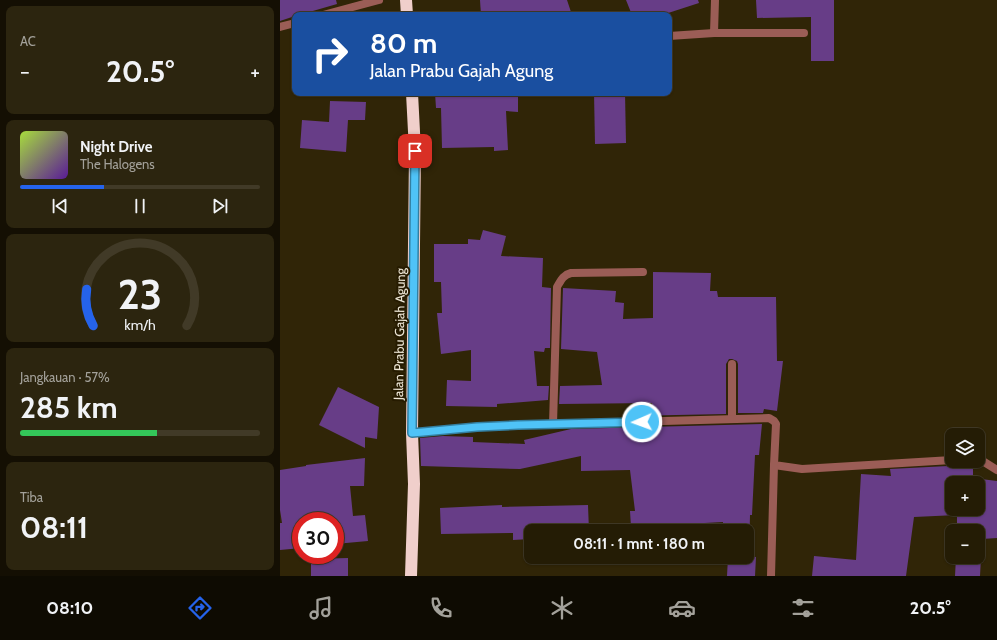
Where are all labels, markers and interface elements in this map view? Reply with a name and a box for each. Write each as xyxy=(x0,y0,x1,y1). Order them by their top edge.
text: 80 m xyxy=(370,26,437,60)
icon: right xyxy=(304,28,356,80)
text: AC xyxy=(20,33,36,49)
text: 20.5° xyxy=(106,53,174,90)
text: − xyxy=(20,58,30,85)
text: + xyxy=(250,58,260,85)
text: Jalan Prabu Gajah Agung xyxy=(370,60,553,82)
pin xyxy=(398,134,432,168)
text: Night Drive xyxy=(80,138,153,156)
icon: arrive xyxy=(404,140,426,162)
text: The Halogens xyxy=(80,156,155,172)
icon: previous xyxy=(49,195,71,217)
icon: pause xyxy=(129,195,151,217)
icon: next xyxy=(209,195,231,217)
street label: Jalan Prabu Gajah Agung xyxy=(390,267,409,401)
text: 23 xyxy=(118,269,162,319)
text: km/h xyxy=(124,316,156,334)
text: Jangkauan · 57% xyxy=(20,369,110,385)
text: 285 km xyxy=(20,389,117,426)
position arrow xyxy=(621,401,663,443)
map controls xyxy=(945,428,985,564)
button: layers xyxy=(945,428,985,468)
button: + xyxy=(945,476,985,516)
text: Tiba xyxy=(20,489,43,505)
text: 08:11 xyxy=(20,509,88,546)
speed limit sign: 30 xyxy=(292,512,344,564)
button: − xyxy=(945,524,985,564)
text: 08:11 · 1 mnt · 180 m xyxy=(573,535,705,553)
icon: directions xyxy=(186,594,214,622)
icon: music xyxy=(307,594,335,622)
icon: phone xyxy=(427,594,455,622)
icon: climate xyxy=(548,594,576,622)
icon: car xyxy=(668,594,696,622)
icon: filters xyxy=(789,594,817,622)
text: 08:10 xyxy=(46,597,93,619)
text: 20.5° xyxy=(910,597,951,619)

